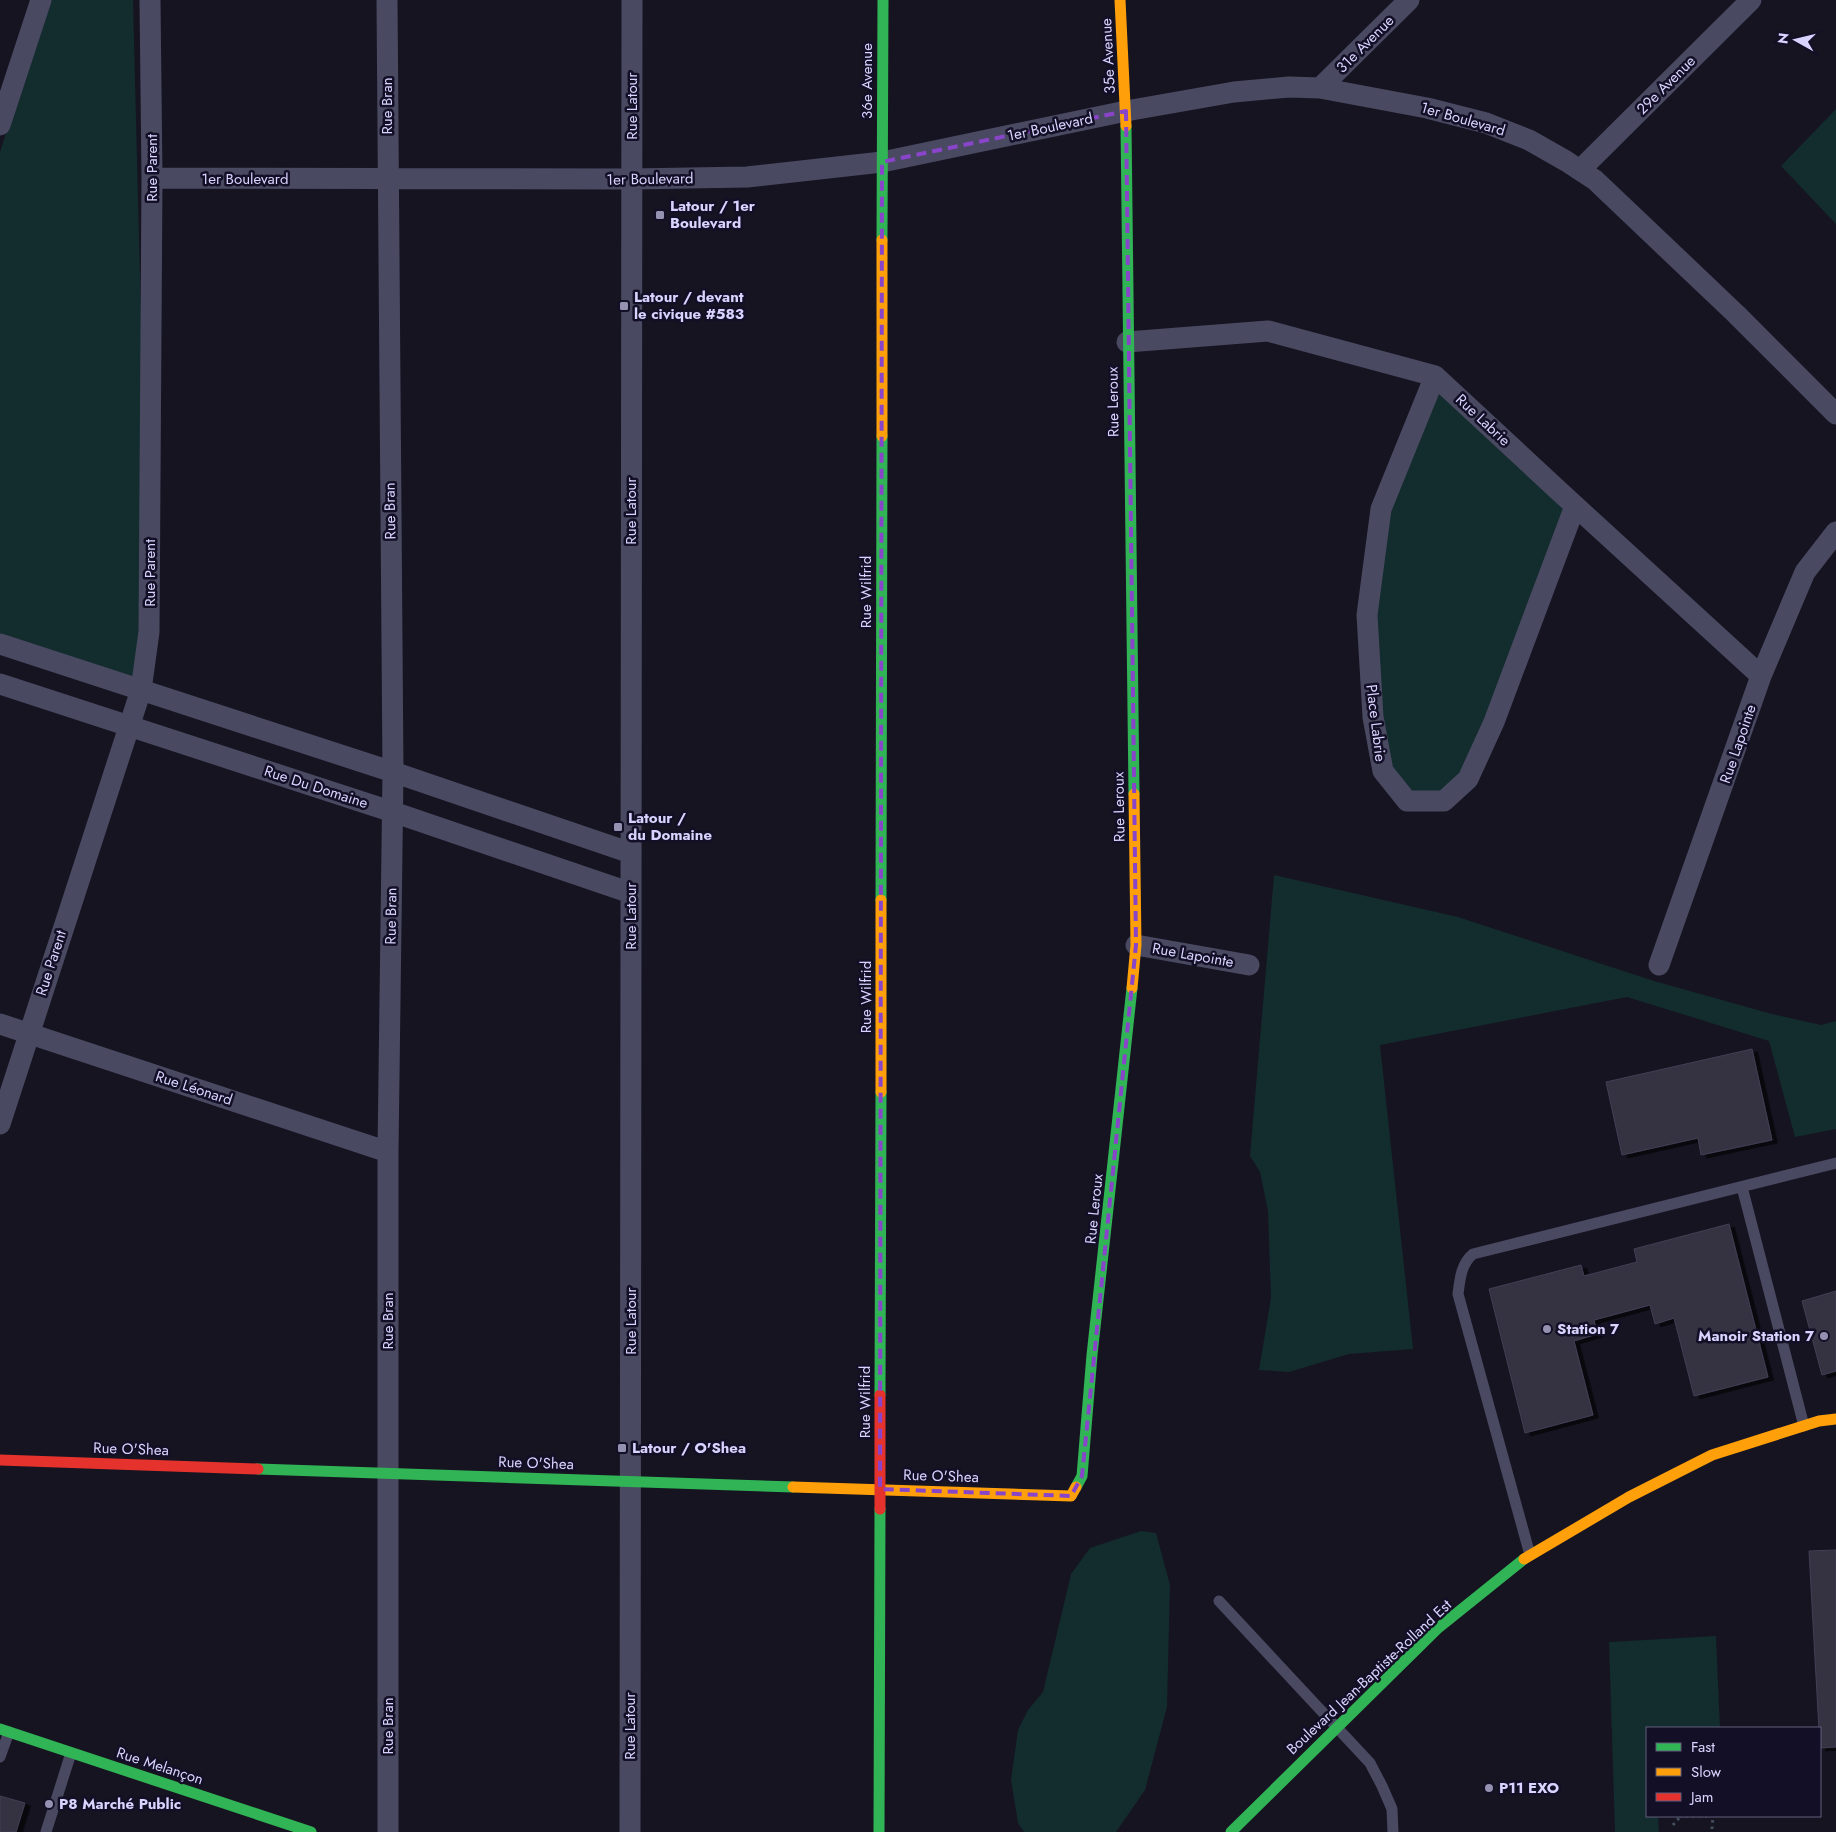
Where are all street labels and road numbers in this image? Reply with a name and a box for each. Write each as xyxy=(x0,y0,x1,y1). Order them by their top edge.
street label: 31e Avenue xyxy=(1331,10,1399,78)
street label: 35e Avenue xyxy=(1095,17,1121,94)
street label: 36e Avenue xyxy=(856,43,878,119)
street label: 29e Avenue xyxy=(1631,50,1701,120)
street label: Rue Latour xyxy=(621,72,643,140)
street label: Rue Bran xyxy=(376,77,398,135)
street label: 1er Boulevard xyxy=(1418,96,1508,142)
street label: 1er Boulevard xyxy=(1005,107,1095,147)
street label: Rue Parent xyxy=(141,134,163,202)
street label: 1er Boulevard xyxy=(606,167,694,191)
street label: 1er Boulevard xyxy=(201,168,289,190)
street label: Rue Leroux xyxy=(1101,366,1125,437)
street label: Rue Labrie xyxy=(1451,389,1515,451)
street label: Rue Latour xyxy=(620,477,642,545)
street label: Rue Bran xyxy=(379,482,401,540)
street label: Rue Parent xyxy=(139,539,161,607)
street label: Rue Wilfrid xyxy=(855,556,877,628)
street label: Place Labrie xyxy=(1360,683,1392,763)
street label: Rue Lapointe xyxy=(1714,701,1762,786)
street label: Rue Du Domaine xyxy=(261,760,371,814)
street label: Rue Leroux xyxy=(1107,771,1131,842)
street label: Rue Latour xyxy=(620,882,642,950)
street label: Rue Bran xyxy=(380,887,402,945)
street label: Rue Parent xyxy=(30,927,72,999)
street label: Rue Lapointe xyxy=(1151,937,1236,973)
street label: Rue Wilfrid xyxy=(855,961,877,1033)
street label: Rue Léonard xyxy=(153,1065,235,1111)
street label: Rue Leroux xyxy=(1079,1172,1109,1245)
street label: Rue Latour xyxy=(620,1287,642,1355)
street label: Rue Bran xyxy=(377,1292,399,1350)
street label: Rue Wilfrid xyxy=(854,1366,876,1438)
street label: Rue O'Shea xyxy=(93,1437,169,1461)
street label: Rue O'Shea xyxy=(498,1451,574,1475)
street label: Rue O'Shea xyxy=(903,1464,979,1488)
street label: Boulevard Jean-Baptiste-Rolland Est xyxy=(1282,1594,1457,1760)
street label: Rue Latour xyxy=(619,1692,641,1760)
street label: Rue Bran xyxy=(377,1697,399,1755)
street label: Rue Melançon xyxy=(114,1742,206,1790)

